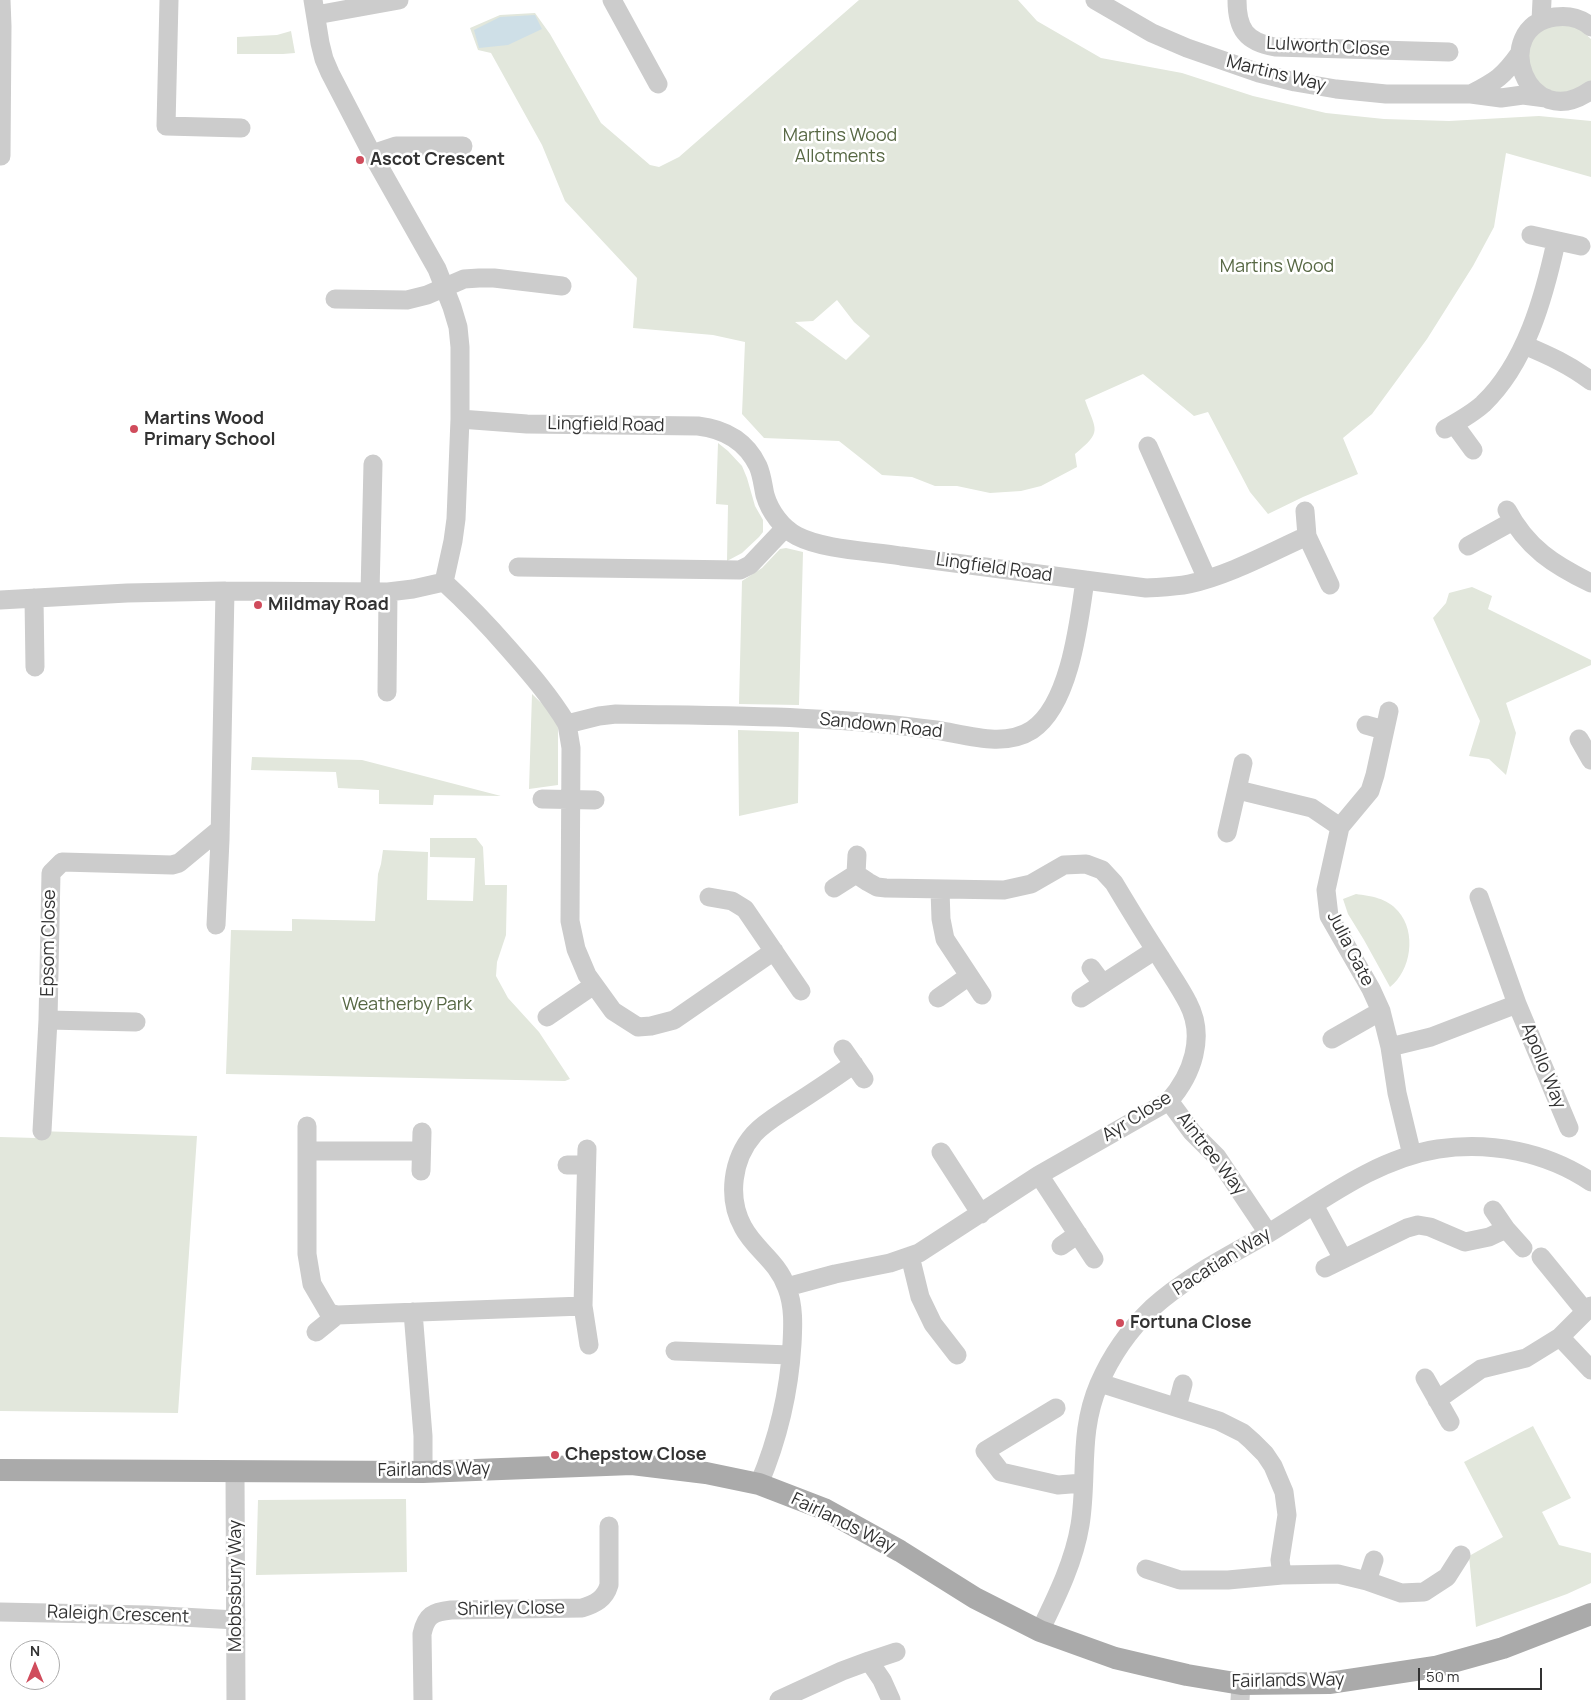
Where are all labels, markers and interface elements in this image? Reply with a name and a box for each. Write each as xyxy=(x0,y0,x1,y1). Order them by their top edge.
street label: Lulworth Close xyxy=(1266,33,1390,61)
street label: Martins Way xyxy=(1224,51,1328,97)
park label: Martins Wood Allotments xyxy=(783,125,897,168)
place label: Ascot Crescent xyxy=(370,149,505,171)
marker: Ascot Crescent xyxy=(354,154,366,166)
park label: Martins Wood xyxy=(1220,256,1334,278)
place label: Martins Wood Primary School xyxy=(144,408,276,450)
street label: Lingfield Road xyxy=(547,413,665,437)
marker: Martins Wood Primary School xyxy=(128,423,140,435)
street label: Lingfield Road xyxy=(934,549,1054,587)
place label: Mildmay Road xyxy=(268,594,389,616)
marker: Mildmay Road xyxy=(252,599,264,611)
street label: Sandown Road xyxy=(818,709,944,743)
street label: Epsom Close xyxy=(37,889,61,997)
street label: Julia Gate xyxy=(1322,908,1378,990)
park label: Weatherby Park xyxy=(342,994,472,1016)
street label: Apollo Way xyxy=(1516,1020,1570,1112)
street label: Ayr Close xyxy=(1098,1087,1176,1147)
street label: Aintree Way xyxy=(1172,1108,1250,1200)
street label: Pacatian Way xyxy=(1169,1223,1275,1301)
place label: Fortuna Close xyxy=(1130,1312,1252,1334)
marker: Fortuna Close xyxy=(1114,1317,1126,1329)
place label: Chepstow Close xyxy=(565,1444,707,1466)
marker: Chepstow Close xyxy=(549,1449,561,1461)
street label: Fairlands Way xyxy=(377,1458,491,1482)
street label: Fairlands Way xyxy=(788,1489,898,1557)
street label: Mobbsbury Way xyxy=(225,1520,247,1652)
street label: Shirley Close xyxy=(457,1597,565,1621)
street label: Raleigh Crescent xyxy=(47,1602,189,1628)
north arrow xyxy=(10,1640,60,1690)
text: N xyxy=(30,1641,40,1660)
scale bar xyxy=(1421,1658,1545,1690)
text: 50 m xyxy=(1426,1666,1460,1687)
street label: Fairlands Way xyxy=(1231,1669,1345,1693)

